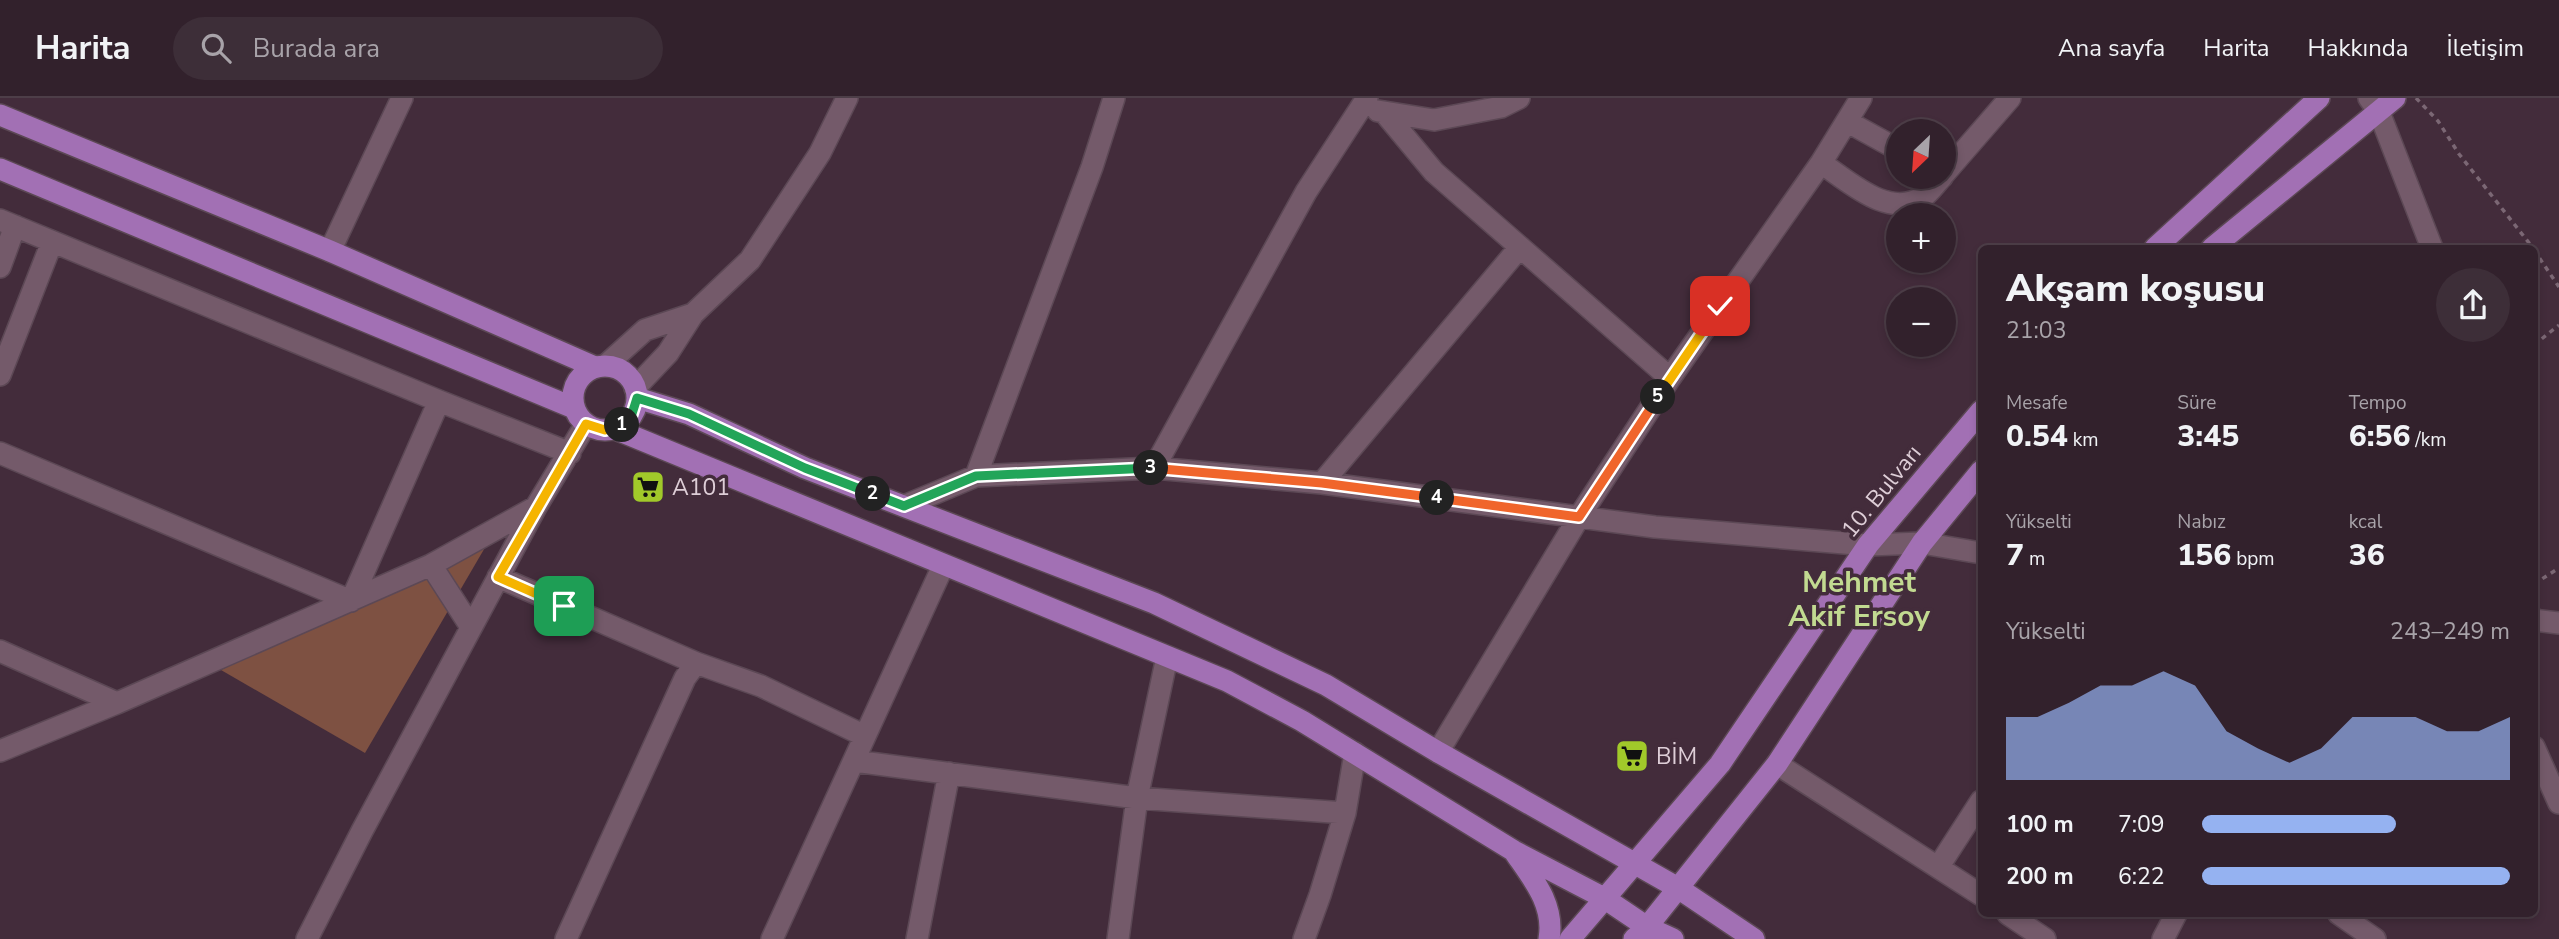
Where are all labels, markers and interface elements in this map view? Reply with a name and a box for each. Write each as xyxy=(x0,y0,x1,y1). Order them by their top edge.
search box xyxy=(173,17,663,80)
text: Harita xyxy=(35,26,131,71)
icon: search xyxy=(197,29,235,67)
text: Burada ara xyxy=(253,31,380,66)
text: Ana sayfa xyxy=(2058,32,2165,64)
text: Harita xyxy=(2203,32,2270,64)
text: Hakkında xyxy=(2308,32,2408,64)
text: İletişim xyxy=(2446,32,2524,64)
north arrow xyxy=(1886,119,1956,189)
map controls xyxy=(1886,119,1956,357)
button: + xyxy=(1886,203,1956,273)
text: Akşam koşusu xyxy=(2006,263,2265,314)
button: share xyxy=(2436,268,2510,342)
pin xyxy=(1690,276,1750,336)
icon: check xyxy=(1701,287,1739,325)
button: − xyxy=(1886,287,1956,357)
text: 21:03 xyxy=(2006,315,2066,346)
pin: 5 xyxy=(1640,380,1676,414)
text: 5 xyxy=(1652,383,1663,409)
text: Mesafe xyxy=(2006,390,2068,416)
text: Süre xyxy=(2177,390,2216,416)
text: Tempo xyxy=(2349,390,2407,416)
pin: 1 xyxy=(604,408,640,442)
text: 1 xyxy=(616,411,627,437)
text: 0.54 xyxy=(2006,416,2068,457)
text: 3:45 xyxy=(2177,416,2239,457)
text: 6:56 xyxy=(2349,416,2410,457)
text: km xyxy=(2068,427,2098,453)
text: /km xyxy=(2410,427,2446,453)
street label: 10. Bulvarı xyxy=(1834,438,1928,544)
pin: 3 xyxy=(1134,450,1168,486)
text: 3 xyxy=(1145,454,1156,480)
supermarket icon: A101 xyxy=(629,468,667,506)
place label: A101 xyxy=(672,472,730,503)
pin: 2 xyxy=(856,476,890,512)
text: 2 xyxy=(867,480,878,506)
pin: 4 xyxy=(1420,480,1454,516)
text: 4 xyxy=(1431,484,1442,510)
text: Yükselti xyxy=(2006,509,2072,535)
text: Nabız xyxy=(2177,509,2226,535)
text: kcal xyxy=(2349,509,2382,535)
text: 7 xyxy=(2006,535,2024,576)
text: 156 xyxy=(2177,535,2231,576)
text: 36 xyxy=(2349,535,2385,576)
text: m xyxy=(2024,546,2045,572)
text: bpm xyxy=(2231,546,2275,572)
district label: Mehmet Akif Ersoy xyxy=(1788,562,1930,637)
pin xyxy=(534,576,594,636)
icon: arrive xyxy=(545,587,583,625)
text: Yükselti xyxy=(2006,616,2086,647)
text: 243–249 m xyxy=(2390,616,2510,647)
supermarket icon: BİM xyxy=(1613,737,1651,775)
place label: BİM xyxy=(1656,741,1697,772)
text: 100 m xyxy=(2006,809,2074,840)
text: 7:09 xyxy=(2118,809,2165,840)
text: 200 m xyxy=(2006,861,2074,892)
text: 6:22 xyxy=(2118,861,2165,892)

